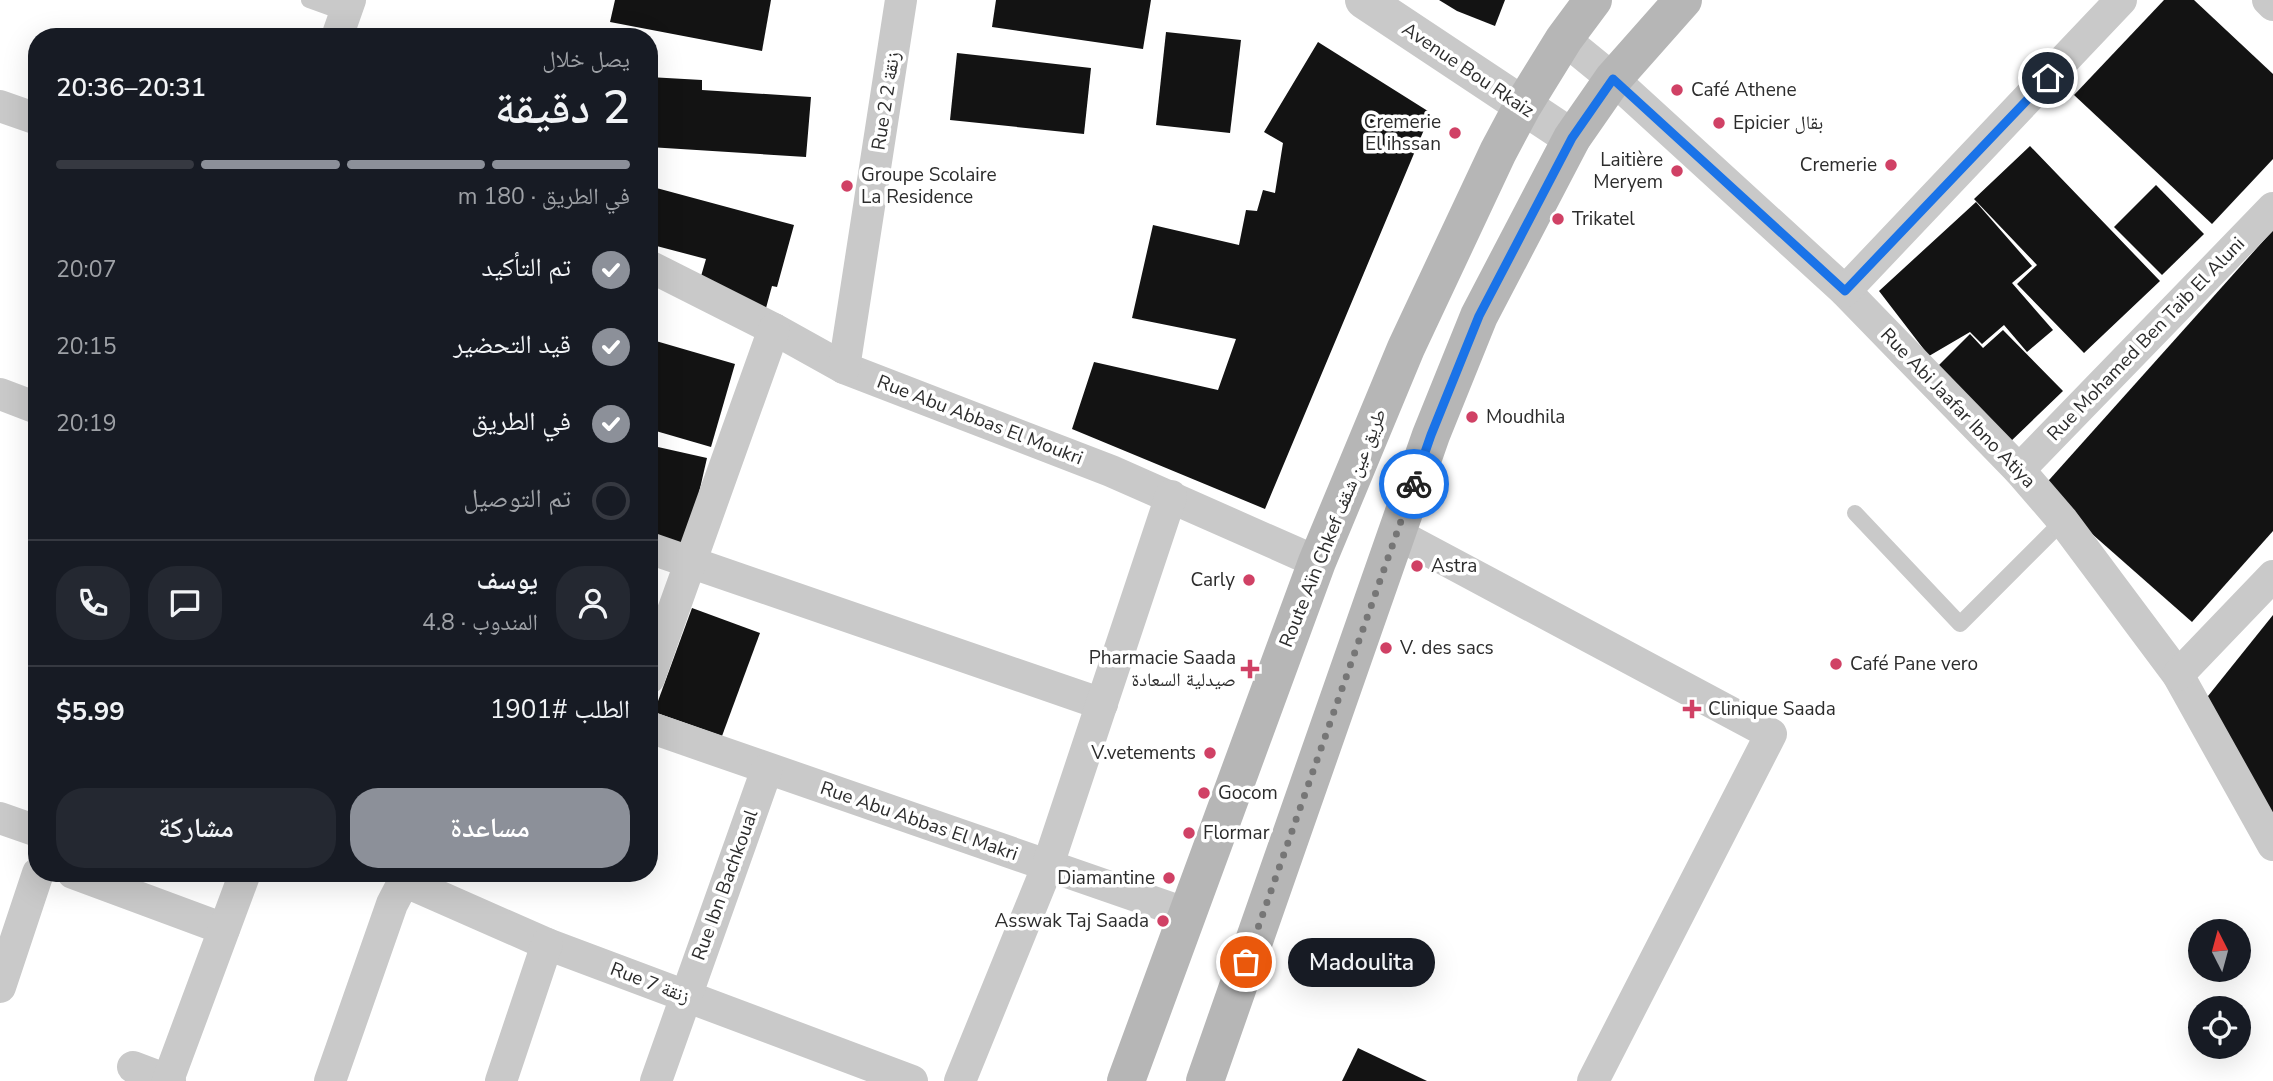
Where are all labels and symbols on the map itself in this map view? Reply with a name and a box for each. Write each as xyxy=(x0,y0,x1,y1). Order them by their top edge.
street label: Avenue Bou Rkaiz xyxy=(1397,16,1539,124)
pin xyxy=(2018,48,2078,108)
street label: Rue 2 زنقة 2 xyxy=(865,50,907,152)
place label: Café Athene xyxy=(1691,77,1797,103)
marker: Café Athene xyxy=(1669,82,1685,98)
place label: Cremerie El ihssan xyxy=(1364,109,1441,157)
place label: Epicier بقال xyxy=(1733,110,1823,136)
marker: Epicier بقال xyxy=(1711,115,1727,131)
marker: Cremerie El ihssan xyxy=(1447,125,1463,141)
place label: Laitière Meryem xyxy=(1593,147,1663,195)
place label: Cremerie xyxy=(1800,152,1877,178)
marker: Cremerie xyxy=(1883,157,1899,173)
place label: Groupe Scolaire La Residence xyxy=(861,162,997,210)
marker: Laitière Meryem xyxy=(1669,163,1685,179)
marker: Groupe Scolaire La Residence xyxy=(839,178,855,194)
place label: Trikatel xyxy=(1572,206,1635,232)
marker: Trikatel xyxy=(1550,211,1566,227)
street label: Rue Mohamed Ben Taib El Aluni xyxy=(2041,231,2251,447)
street label: Rue Abi Jaafar Ibno Atiya xyxy=(1875,322,2041,494)
street label: Rue Abu Abbas El Moukri xyxy=(873,369,1087,471)
place label: Moudhila xyxy=(1486,404,1565,430)
street label: Route Aïn Chkef طريق عين شقف xyxy=(1273,405,1393,651)
marker: Moudhila xyxy=(1464,409,1480,425)
courier xyxy=(1379,449,1449,519)
place label: Astra xyxy=(1431,553,1477,579)
marker: Astra xyxy=(1409,558,1425,574)
place label: Carly xyxy=(1190,567,1235,593)
marker: Carly xyxy=(1241,572,1257,588)
place label: V. des sacs xyxy=(1399,635,1494,661)
marker: V. des sacs xyxy=(1378,640,1394,656)
place label: Pharmacie Saada صيدلية السعادة xyxy=(1089,645,1236,693)
place label: Café Pane vero xyxy=(1850,651,1978,677)
marker: Café Pane vero xyxy=(1828,656,1844,672)
marker: Pharmacie Saada صيدلية السعادة xyxy=(1242,661,1258,677)
place label: Clinique Saada xyxy=(1708,696,1836,722)
marker: Clinique Saada xyxy=(1682,699,1702,719)
place label: V.vetements xyxy=(1090,740,1196,766)
marker: V.vetements xyxy=(1202,745,1218,761)
street label: Rue Abu Abbas El Makri xyxy=(817,775,1021,867)
place label: Gocom xyxy=(1218,780,1278,806)
marker: Gocom xyxy=(1196,785,1212,801)
street label: Rue Ibn Bachkoual xyxy=(686,806,764,964)
place label: Flormar xyxy=(1203,820,1270,846)
marker: Flormar xyxy=(1181,825,1197,841)
place label: Diamantine xyxy=(1057,865,1155,891)
marker: Diamantine xyxy=(1161,870,1177,886)
place label: Asswak Taj Saada xyxy=(995,908,1149,934)
marker: Asswak Taj Saada xyxy=(1155,913,1171,929)
north arrow xyxy=(2188,919,2250,982)
pin xyxy=(1216,932,1276,992)
callout: Madoulita xyxy=(1288,937,1435,986)
street label: Rue 7 زنقة xyxy=(607,956,693,1010)

